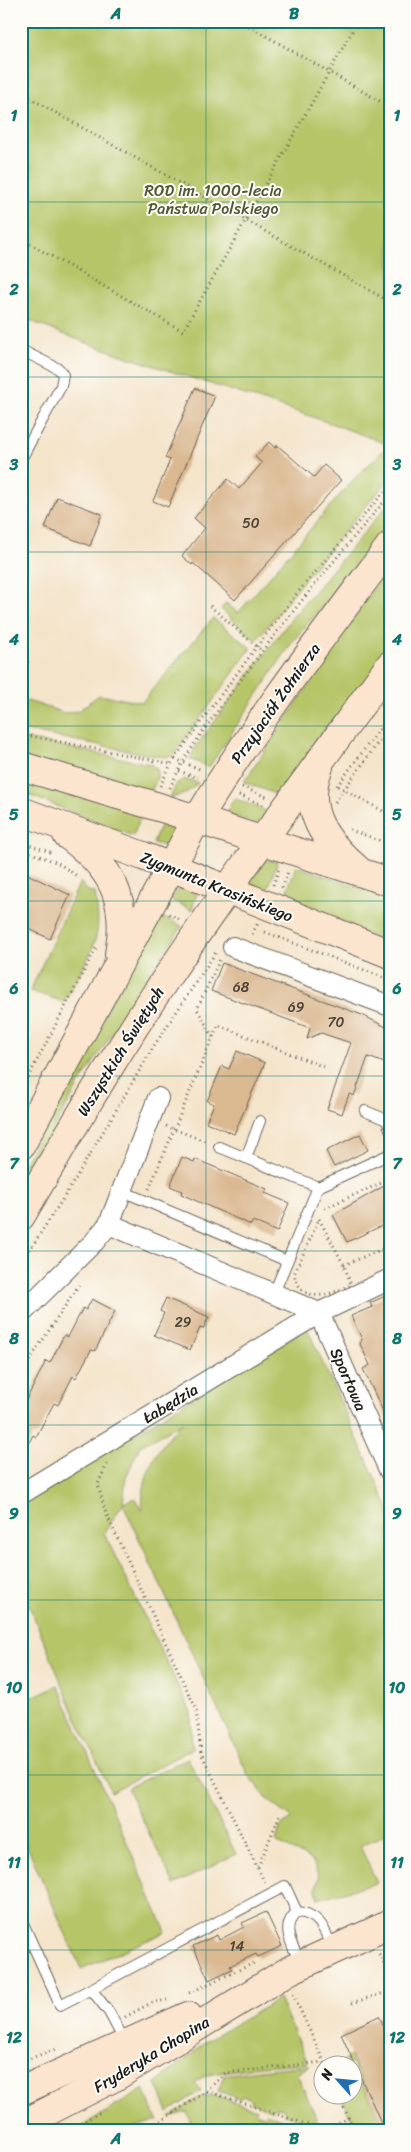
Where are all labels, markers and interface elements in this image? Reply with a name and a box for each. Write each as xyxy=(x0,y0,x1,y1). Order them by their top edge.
text: A xyxy=(110,0,121,28)
text: B xyxy=(289,0,300,28)
text: 1 xyxy=(11,101,18,130)
text: 1 xyxy=(394,101,401,130)
park label: ROD im. 1000-lecia Państwa Polskiego xyxy=(144,176,282,223)
text: 2 xyxy=(8,275,19,304)
text: 2 xyxy=(391,275,402,304)
text: 3 xyxy=(9,450,19,479)
text: 3 xyxy=(392,450,402,479)
house number: 50 xyxy=(242,511,260,536)
text: 4 xyxy=(8,625,19,654)
text: 4 xyxy=(391,625,402,654)
street label: Przyjaciół Żołnierza xyxy=(223,637,328,770)
text: 5 xyxy=(9,800,19,829)
text: 5 xyxy=(392,800,402,829)
street label: Zygmunta Krasińskiego xyxy=(136,843,298,930)
text: 6 xyxy=(8,974,19,1003)
text: 6 xyxy=(391,974,402,1003)
house number: 68 xyxy=(233,975,250,1000)
street label: Wszystkich Świętych xyxy=(69,981,172,1122)
house number: 69 xyxy=(288,995,305,1020)
house number: 70 xyxy=(328,1010,345,1035)
text: 7 xyxy=(9,1149,20,1178)
text: 7 xyxy=(392,1149,403,1178)
house number: 29 xyxy=(175,1310,192,1335)
text: 8 xyxy=(8,1324,19,1353)
text: 8 xyxy=(391,1324,402,1353)
street label: Sportowa xyxy=(322,1343,375,1416)
street label: Łabędzia xyxy=(137,1375,204,1432)
text: 9 xyxy=(9,1499,19,1528)
text: 9 xyxy=(392,1499,402,1528)
text: 10 xyxy=(6,1673,22,1702)
text: 10 xyxy=(389,1673,405,1702)
text: 11 xyxy=(7,1848,21,1877)
text: 11 xyxy=(390,1848,404,1877)
house number: 14 xyxy=(230,1934,245,1959)
street label: Fryderyka Chopina xyxy=(87,2008,216,2101)
text: 12 xyxy=(6,2023,23,2052)
text: 12 xyxy=(389,2023,406,2052)
north arrow xyxy=(314,2054,364,2104)
text: N xyxy=(313,2064,340,2085)
text: A xyxy=(110,2124,121,2152)
text: B xyxy=(289,2124,300,2152)

